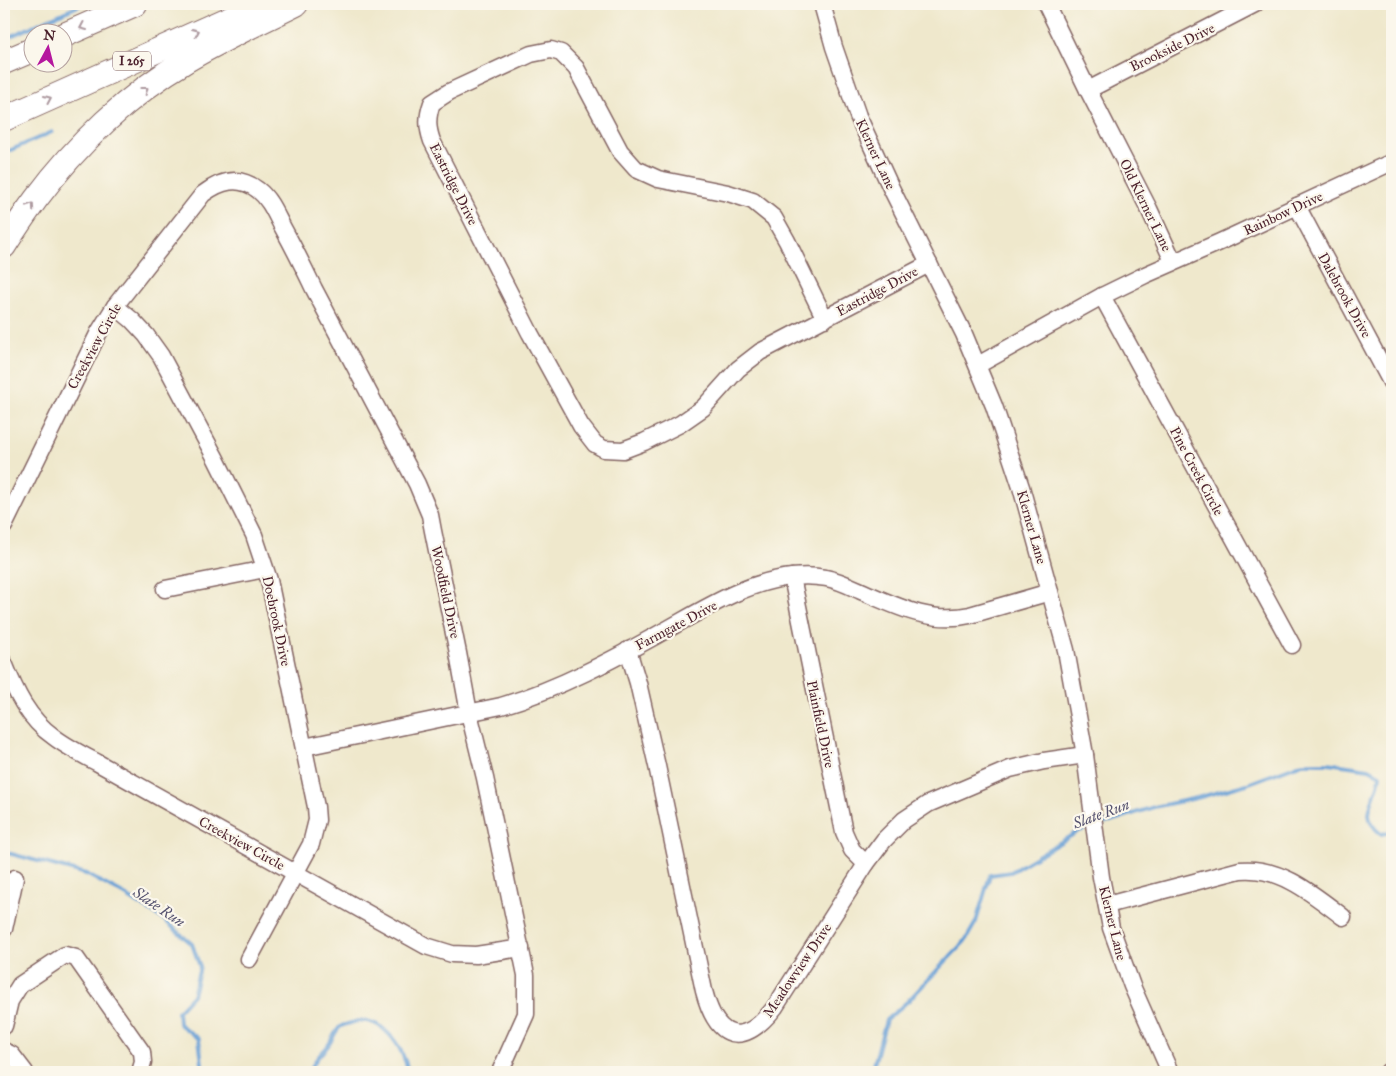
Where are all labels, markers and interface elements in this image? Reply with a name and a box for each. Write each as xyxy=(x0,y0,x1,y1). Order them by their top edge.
street label: Brookside Drive xyxy=(1127,20,1218,75)
one-way arrow xyxy=(79,21,88,32)
north arrow xyxy=(22,22,72,72)
text: N xyxy=(43,26,57,45)
one-way arrow xyxy=(191,28,200,39)
road number: I 265 xyxy=(113,51,151,70)
one-way arrow xyxy=(139,87,149,96)
one-way arrow xyxy=(43,94,52,105)
street label: Klerner Lane xyxy=(852,116,899,192)
street label: Eastridge Drive xyxy=(426,140,482,228)
street label: Old Klerner Lane xyxy=(1116,156,1175,254)
street label: Rainbow Drive xyxy=(1241,188,1326,239)
one-way arrow xyxy=(25,202,34,211)
street label: Dalebrook Drive xyxy=(1314,250,1375,341)
street label: Eastridge Drive xyxy=(834,263,921,320)
street label: Creekview Circle xyxy=(64,300,125,392)
street label: Pine Creek Circle xyxy=(1166,424,1227,519)
street label: Klerner Lane xyxy=(1013,488,1050,566)
street label: Woodfield Drive xyxy=(427,544,464,640)
street label: Doebrook Drive xyxy=(259,574,294,668)
street label: Farmgate Drive xyxy=(632,597,720,654)
street label: Plainfield Drive xyxy=(803,679,838,770)
water label: Slate Run xyxy=(1069,795,1132,833)
street label: Creekview Circle xyxy=(196,813,288,874)
water label: Slate Run xyxy=(129,883,189,931)
street label: Klerner Lane xyxy=(1095,884,1130,962)
street label: Meadowview Drive xyxy=(760,920,835,1021)

